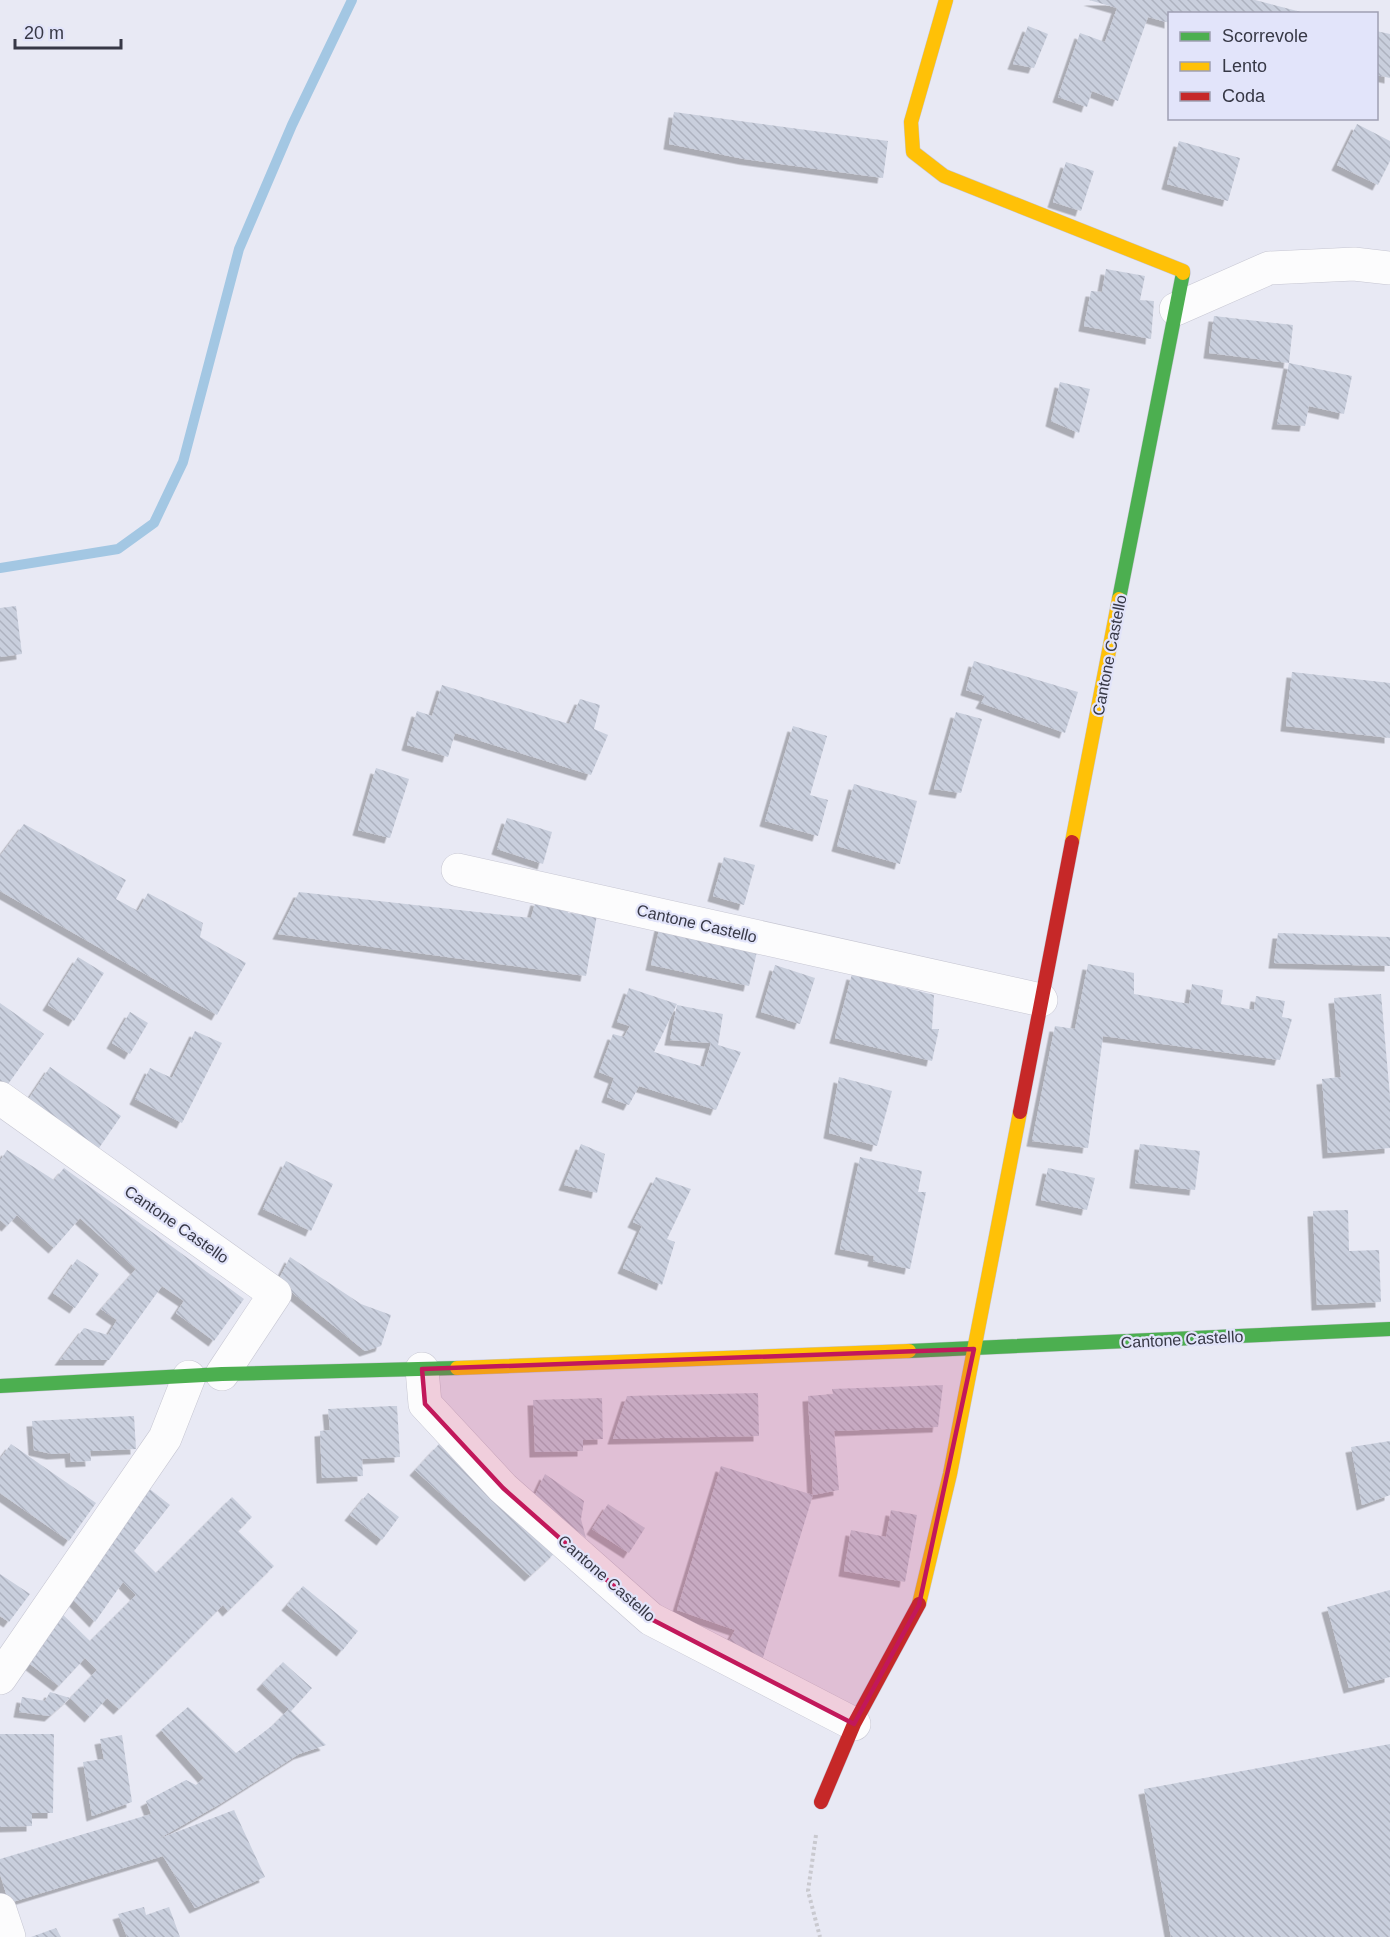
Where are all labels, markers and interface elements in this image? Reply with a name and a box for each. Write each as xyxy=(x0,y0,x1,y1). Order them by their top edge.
scale bar xyxy=(15,12,122,50)
legend xyxy=(1168,12,1378,120)
text: 20 m xyxy=(24,23,64,43)
text: Scorrevole xyxy=(1222,26,1308,46)
text: Lento xyxy=(1222,56,1267,76)
text: Coda xyxy=(1222,86,1266,106)
street label: Cantone Castello xyxy=(1089,593,1130,717)
street label: Cantone Castello xyxy=(635,901,759,946)
street label: Cantone Castello xyxy=(122,1182,232,1267)
street label: Cantone Castello xyxy=(1120,1328,1244,1351)
street label: Cantone Castello xyxy=(555,1532,659,1625)

